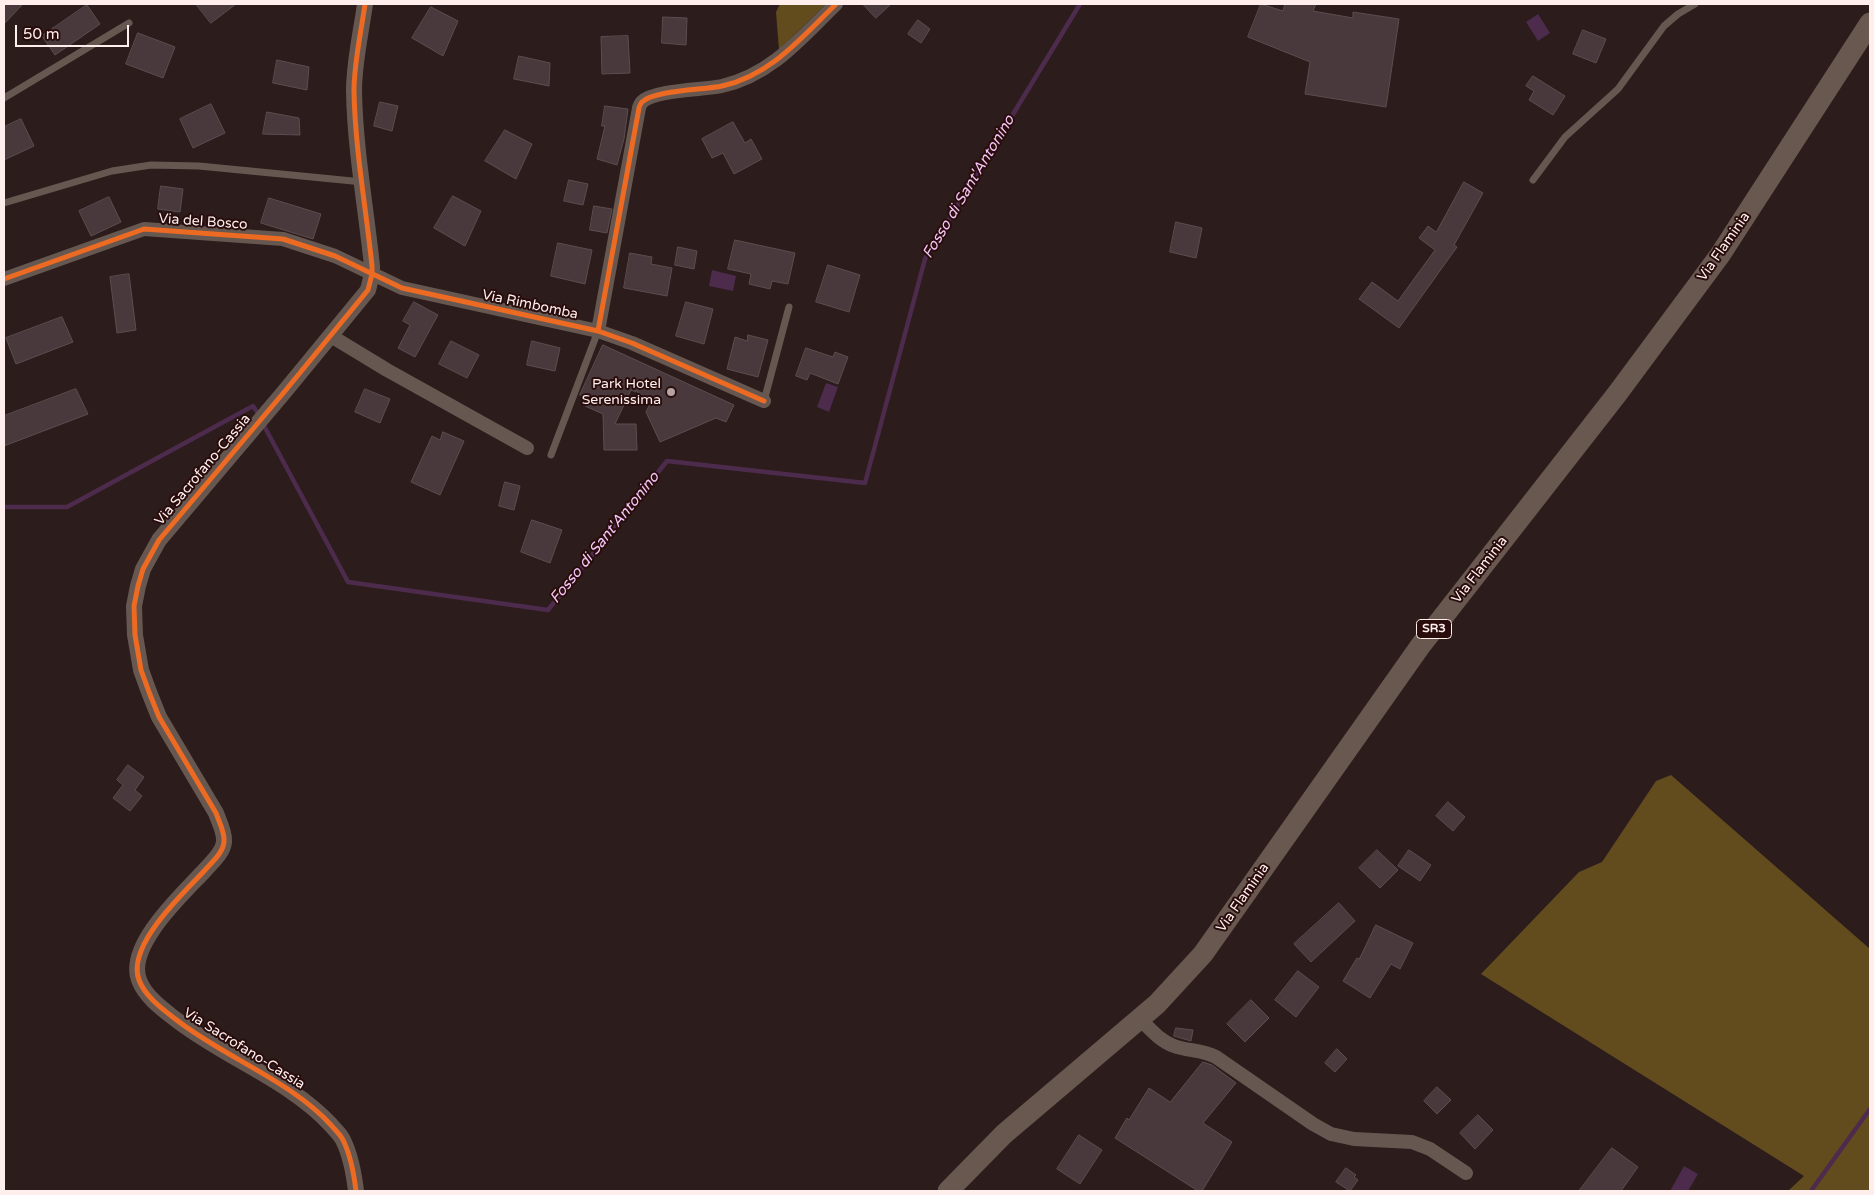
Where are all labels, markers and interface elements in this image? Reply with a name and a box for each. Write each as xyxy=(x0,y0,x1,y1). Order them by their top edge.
scale bar xyxy=(18,15,131,47)
text: 50 m xyxy=(23,25,60,43)
water label: Fosso di Sant'Antonino xyxy=(919,112,1019,262)
street label: Via Flaminia xyxy=(1694,209,1754,285)
street label: Via del Bosco xyxy=(158,211,248,233)
street label: Via Rimbomba xyxy=(480,287,580,323)
place label: Park Hotel Serenissima xyxy=(582,376,661,408)
marker: Park Hotel Serenissima xyxy=(665,386,677,398)
street label: Via Sacrofano-Cassia xyxy=(151,411,255,529)
water label: Fosso di Sant'Antonino xyxy=(546,469,664,607)
street label: Via Flaminia xyxy=(1449,533,1511,607)
road number: SR3 xyxy=(1416,620,1452,638)
street label: Via Flaminia xyxy=(1213,860,1273,936)
street label: Via Sacrofano-Cassia xyxy=(180,1005,308,1093)

